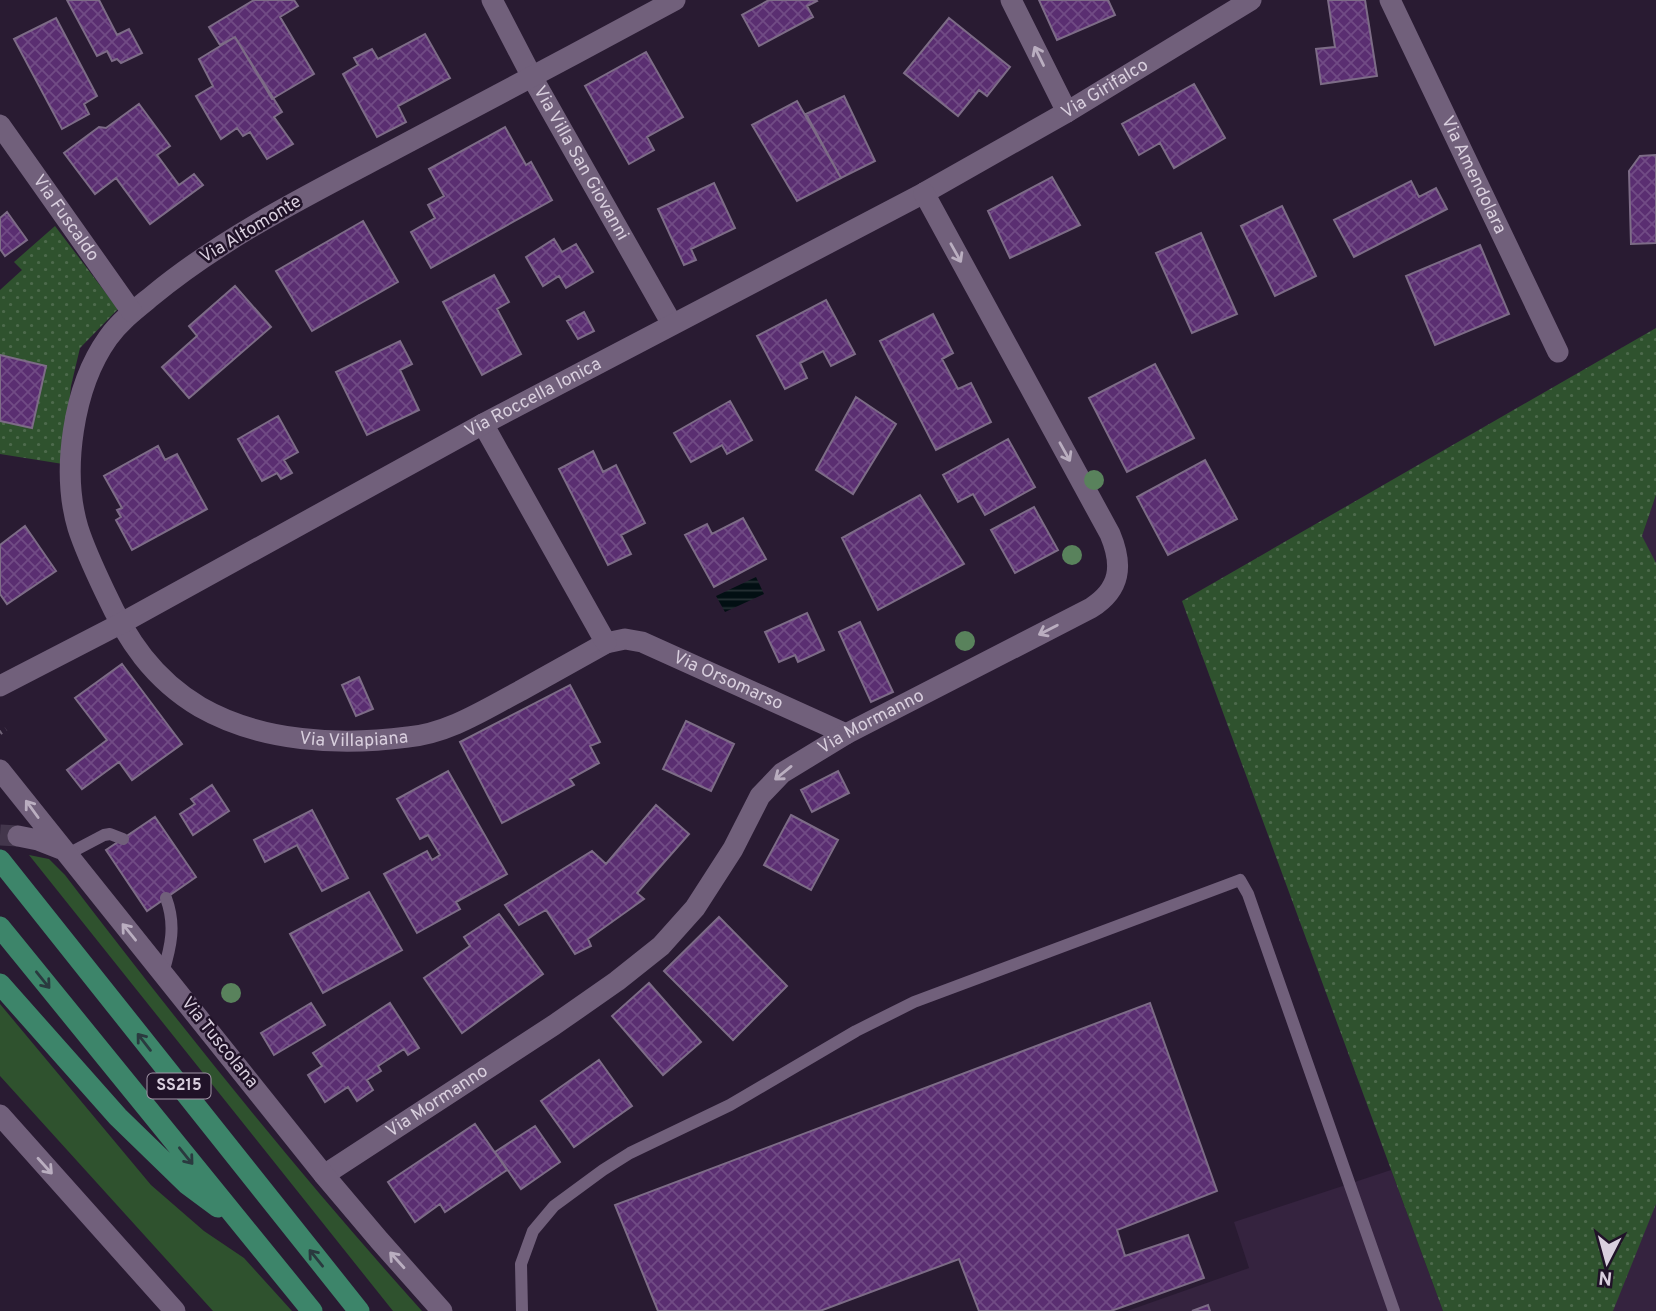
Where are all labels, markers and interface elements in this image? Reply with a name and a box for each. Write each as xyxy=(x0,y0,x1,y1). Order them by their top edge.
one-way arrow xyxy=(1031,46,1045,67)
street label: Via Girifalco xyxy=(1057,54,1153,124)
street label: Via Villa San Giovanni xyxy=(528,82,634,245)
street label: Via Amendolara xyxy=(1436,112,1512,238)
street label: Via Fuscaldo xyxy=(27,170,104,266)
street label: Via Altomonte xyxy=(196,191,306,269)
one-way arrow xyxy=(949,242,963,262)
street label: Via Roccella Ionica xyxy=(461,353,605,443)
one-way arrow xyxy=(1058,442,1072,462)
one-way arrow xyxy=(1038,624,1058,638)
street label: Via Orsomarso xyxy=(669,646,787,716)
street label: Via Mormanno xyxy=(814,684,928,760)
street label: Via Villapiana xyxy=(298,726,409,753)
one-way arrow xyxy=(774,765,792,781)
one-way arrow xyxy=(25,799,40,818)
one-way arrow xyxy=(122,923,138,941)
one-way arrow xyxy=(35,970,51,988)
street label: Via Tuscolana xyxy=(175,993,263,1093)
one-way arrow xyxy=(136,1033,151,1052)
street label: Via Mormanno xyxy=(382,1060,492,1143)
road number: SS215 xyxy=(148,1074,210,1098)
one-way arrow xyxy=(179,1147,194,1165)
one-way arrow xyxy=(37,1157,53,1175)
north arrow xyxy=(1572,1227,1642,1297)
one-way arrow xyxy=(309,1249,324,1268)
one-way arrow xyxy=(389,1251,405,1269)
text: N xyxy=(1597,1264,1613,1290)

